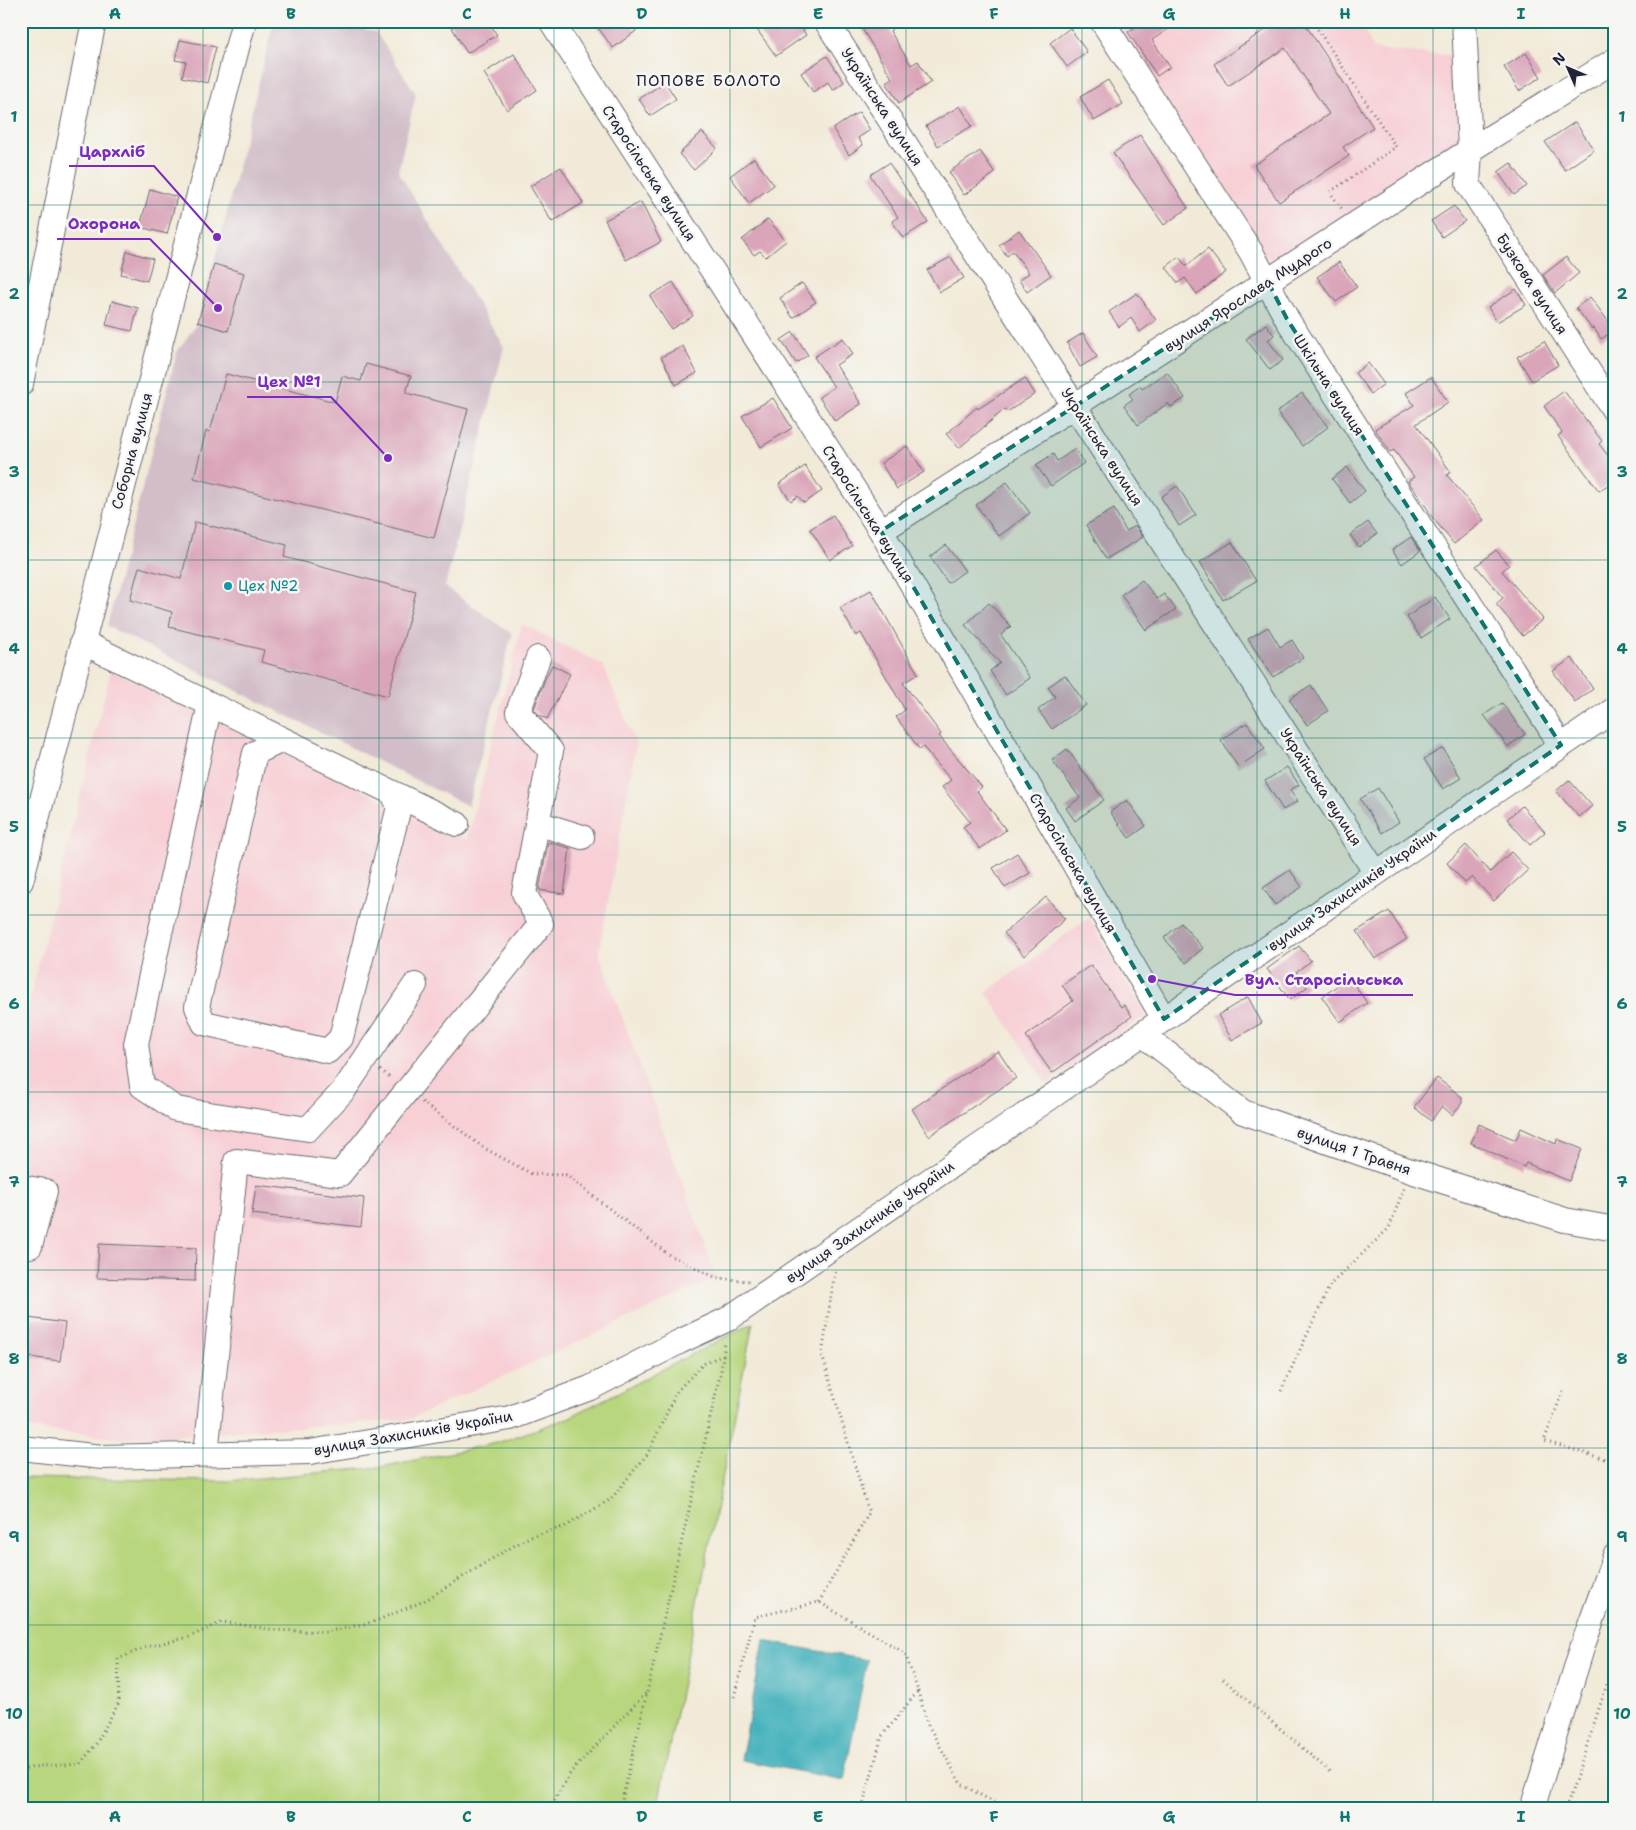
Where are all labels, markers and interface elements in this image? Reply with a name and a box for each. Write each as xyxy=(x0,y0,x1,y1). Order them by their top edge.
text: A xyxy=(109,3,121,24)
text: B xyxy=(286,3,296,24)
text: C xyxy=(462,3,472,24)
text: D xyxy=(636,3,648,24)
text: E xyxy=(813,3,823,24)
text: F xyxy=(989,3,999,24)
text: G xyxy=(1163,3,1176,24)
text: H xyxy=(1339,3,1351,24)
text: I xyxy=(1517,3,1526,24)
north arrow xyxy=(1544,42,1594,92)
street label: Українська вулиця xyxy=(836,44,928,170)
text: N xyxy=(1549,49,1569,69)
district label: ПОПОВЕ БОЛОТО xyxy=(636,70,782,91)
street label: Старосільська вулиця xyxy=(597,101,701,245)
text: 1 xyxy=(10,106,18,127)
text: 1 xyxy=(1618,106,1626,127)
callout: Цархліб xyxy=(69,135,154,166)
text: Цархліб xyxy=(79,141,145,162)
callout: Охорона xyxy=(57,208,150,239)
text: Охорона xyxy=(68,213,140,234)
street label: Бузкова вулиця xyxy=(1492,230,1572,338)
street label: вулиця Ярослава Мудрого xyxy=(1160,233,1336,357)
text: 2 xyxy=(8,283,20,304)
text: 2 xyxy=(1616,283,1628,304)
street label: Шкільна вулиця xyxy=(1289,330,1369,440)
callout: Цех №1 xyxy=(247,366,331,397)
text: Цех №1 xyxy=(257,371,321,392)
street label: Українська вулиця xyxy=(1056,384,1148,510)
street label: Соборна вулиця xyxy=(107,390,157,512)
street label: Старосільська вулиця xyxy=(817,441,919,587)
text: 3 xyxy=(8,461,20,482)
text: 3 xyxy=(1616,461,1628,482)
place label: Цех №2 xyxy=(238,576,299,596)
marker: Цех №2 xyxy=(222,580,234,592)
text: 4 xyxy=(8,638,20,659)
text: 4 xyxy=(1616,638,1628,659)
street label: Українська вулиця xyxy=(1275,724,1367,850)
street label: Старосільська вулиця xyxy=(1025,789,1121,937)
text: 5 xyxy=(9,816,19,837)
text: 5 xyxy=(1617,816,1627,837)
street label: вулиця Захисників України xyxy=(1264,824,1440,956)
callout: Вул. Старосільська xyxy=(1235,964,1413,995)
text: Вул. Старосільська xyxy=(1245,969,1403,990)
text: 6 xyxy=(8,993,20,1014)
text: 6 xyxy=(1616,993,1628,1014)
street label: вулиця 1 Травня xyxy=(1294,1122,1414,1180)
street label: вулиця Захисників України xyxy=(782,1156,958,1288)
text: 7 xyxy=(8,1171,20,1192)
text: 7 xyxy=(1616,1171,1628,1192)
text: 8 xyxy=(8,1348,20,1369)
text: 8 xyxy=(1616,1348,1628,1369)
street label: вулиця Захисників України xyxy=(312,1406,514,1460)
text: 9 xyxy=(8,1526,20,1547)
text: 9 xyxy=(1616,1526,1628,1547)
text: 10 xyxy=(5,1703,23,1724)
text: 10 xyxy=(1613,1703,1631,1724)
text: A xyxy=(109,1806,121,1827)
text: B xyxy=(286,1806,296,1827)
text: C xyxy=(462,1806,472,1827)
text: D xyxy=(636,1806,648,1827)
text: E xyxy=(813,1806,823,1827)
text: F xyxy=(989,1806,999,1827)
text: G xyxy=(1163,1806,1176,1827)
text: H xyxy=(1339,1806,1351,1827)
text: I xyxy=(1517,1806,1526,1827)

